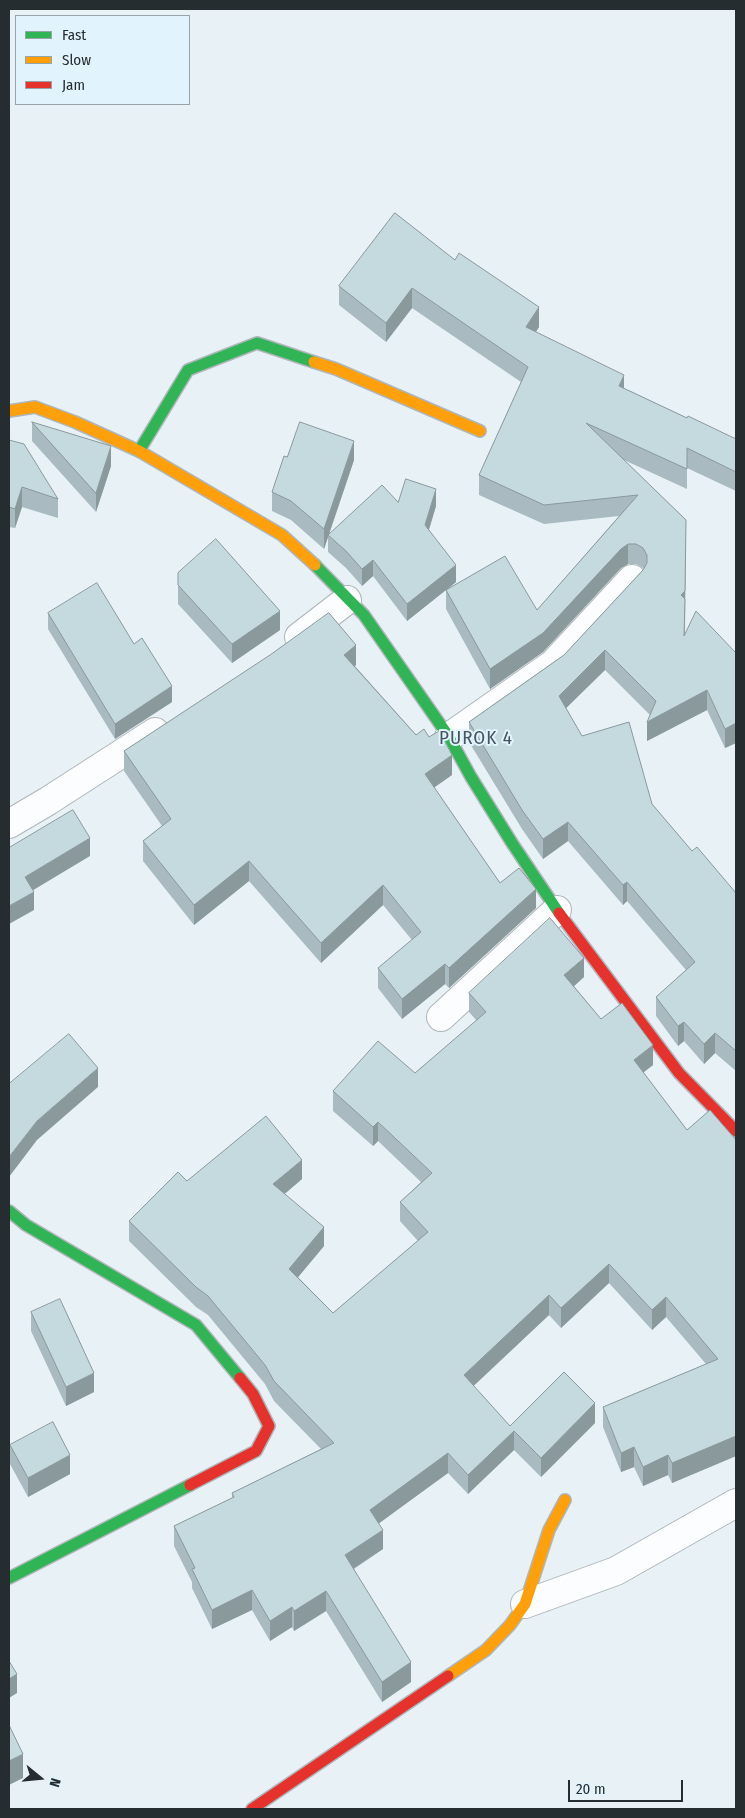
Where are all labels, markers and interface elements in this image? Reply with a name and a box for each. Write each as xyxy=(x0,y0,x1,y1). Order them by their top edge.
legend xyxy=(15,15,190,105)
text: Fast xyxy=(62,26,86,44)
text: Slow xyxy=(62,51,91,69)
text: Jam xyxy=(62,76,85,94)
district label: PUROK 4 xyxy=(438,728,514,750)
north arrow xyxy=(15,1753,65,1803)
scale bar xyxy=(570,1770,685,1802)
text: N xyxy=(45,1776,64,1789)
text: 20 m xyxy=(576,1780,606,1798)

